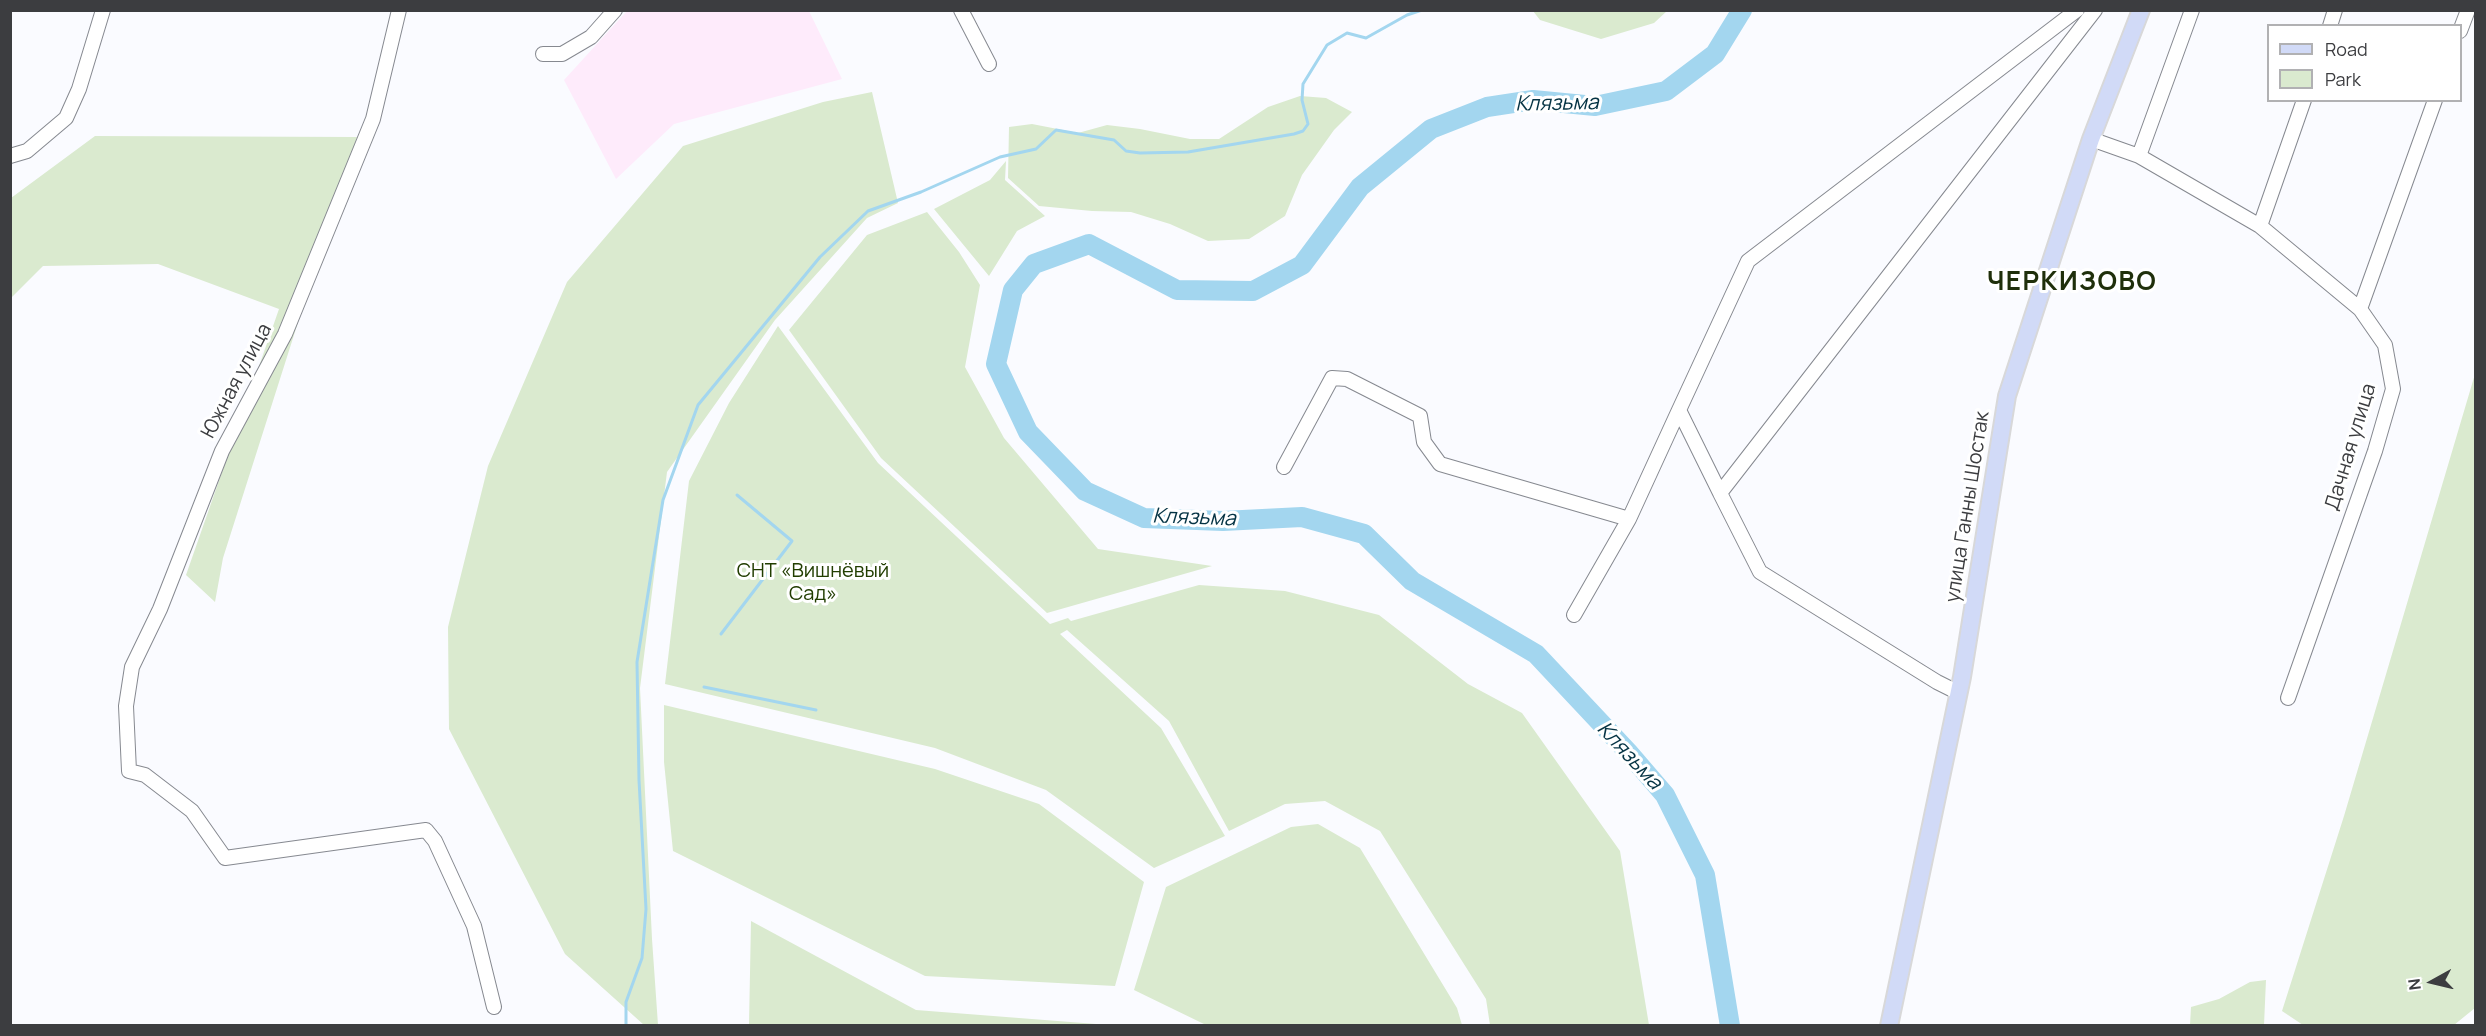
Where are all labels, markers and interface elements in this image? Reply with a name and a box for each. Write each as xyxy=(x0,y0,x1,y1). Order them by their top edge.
legend xyxy=(2267,24,2462,102)
text: Road xyxy=(2325,37,2368,61)
text: Park xyxy=(2325,67,2361,91)
water label: Клязьма xyxy=(1515,91,1599,117)
district label: ЧЕРКИЗОВО xyxy=(1987,267,2157,299)
street label: Южная улица xyxy=(197,320,277,442)
street label: Дачная улица xyxy=(2320,381,2382,513)
street label: улица Ганны Шостак xyxy=(1941,410,1995,604)
water label: Клязьма xyxy=(1152,504,1236,532)
park label: СНТ «Вишнёвый Сад» xyxy=(737,559,889,606)
water label: Клязьма xyxy=(1591,717,1667,795)
north arrow xyxy=(2402,952,2462,1012)
text: N xyxy=(2402,977,2426,992)

